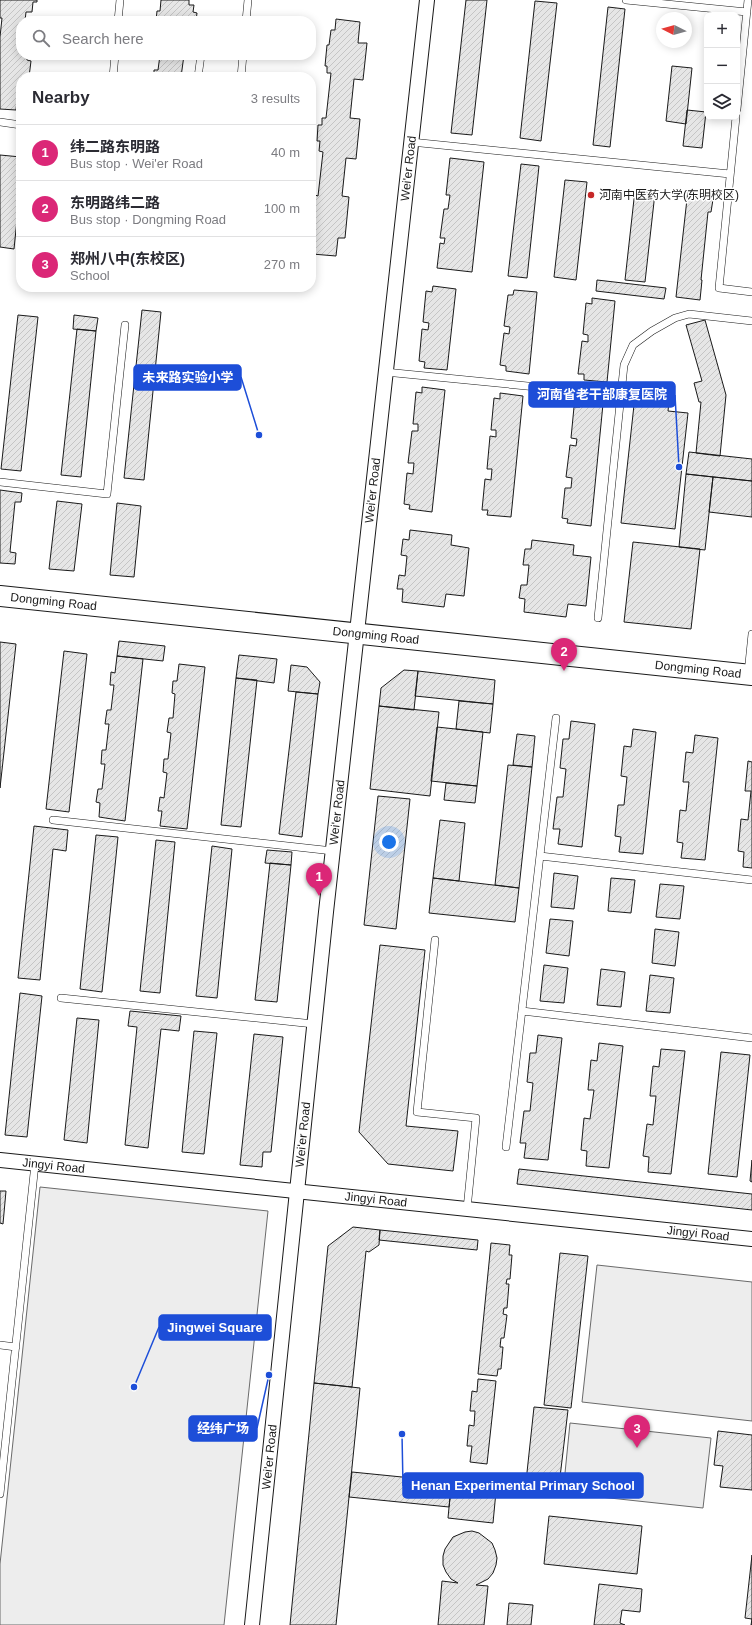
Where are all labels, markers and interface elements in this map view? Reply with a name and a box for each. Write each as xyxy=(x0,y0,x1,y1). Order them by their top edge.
north arrow xyxy=(656,12,692,48)
map controls xyxy=(704,12,740,120)
button: + xyxy=(704,12,740,48)
search box xyxy=(16,16,316,60)
icon: search xyxy=(30,27,52,49)
text: Search here xyxy=(62,30,144,47)
button: − xyxy=(704,48,740,84)
button: layers xyxy=(704,84,740,120)
text: Nearby xyxy=(32,88,90,107)
text: 3 results xyxy=(251,91,300,106)
street label: Wei'er Road xyxy=(398,135,419,202)
text: 纬二路东明路 xyxy=(70,138,160,155)
text: 1 xyxy=(41,145,49,160)
text: 40 m xyxy=(271,145,300,160)
text: Bus stop · Wei'er Road xyxy=(70,156,203,171)
place label: 河南中医药大学(东明校区) xyxy=(599,188,739,202)
marker: 河南中医药大学(东明校区) xyxy=(586,190,596,200)
text: 东明路纬二路 xyxy=(70,194,160,211)
text: 2 xyxy=(41,201,49,216)
text: 100 m xyxy=(264,201,300,216)
text: Bus stop · Dongming Road xyxy=(70,212,226,227)
text: 郑州八中(东校区) xyxy=(70,250,185,267)
text: 3 xyxy=(41,257,49,272)
text: 270 m xyxy=(264,257,300,272)
text: School xyxy=(70,268,110,283)
callout: 未来路实验小学 xyxy=(134,365,241,390)
text: 未来路实验小学 xyxy=(142,370,234,385)
callout: 河南省老干部康复医院 xyxy=(529,382,675,407)
text: 河南省老干部康复医院 xyxy=(537,387,667,402)
street label: Wei'er Road xyxy=(362,457,383,524)
street label: Dongming Road xyxy=(10,590,98,613)
street label: Dongming Road xyxy=(332,624,420,647)
pin: 2 xyxy=(551,638,577,671)
street label: Dongming Road xyxy=(654,658,742,681)
street label: Wei'er Road xyxy=(326,779,348,846)
your location xyxy=(379,832,399,852)
pin: 1 xyxy=(306,863,332,896)
street label: Wei'er Road xyxy=(293,1101,313,1168)
street label: Jingyi Road xyxy=(22,1155,86,1176)
street label: Jingyi Road xyxy=(344,1189,408,1210)
street label: Jingyi Road xyxy=(666,1223,730,1244)
callout: Jingwei Square xyxy=(159,1315,271,1340)
text: Jingwei Square xyxy=(167,1320,263,1335)
pin: 3 xyxy=(624,1415,650,1448)
callout: 经纬广场 xyxy=(189,1416,257,1441)
text: 经纬广场 xyxy=(197,1421,249,1436)
street label: Wei'er Road xyxy=(259,1424,280,1490)
callout: Henan Experimental Primary School xyxy=(403,1473,643,1498)
text: Henan Experimental Primary School xyxy=(411,1478,635,1493)

